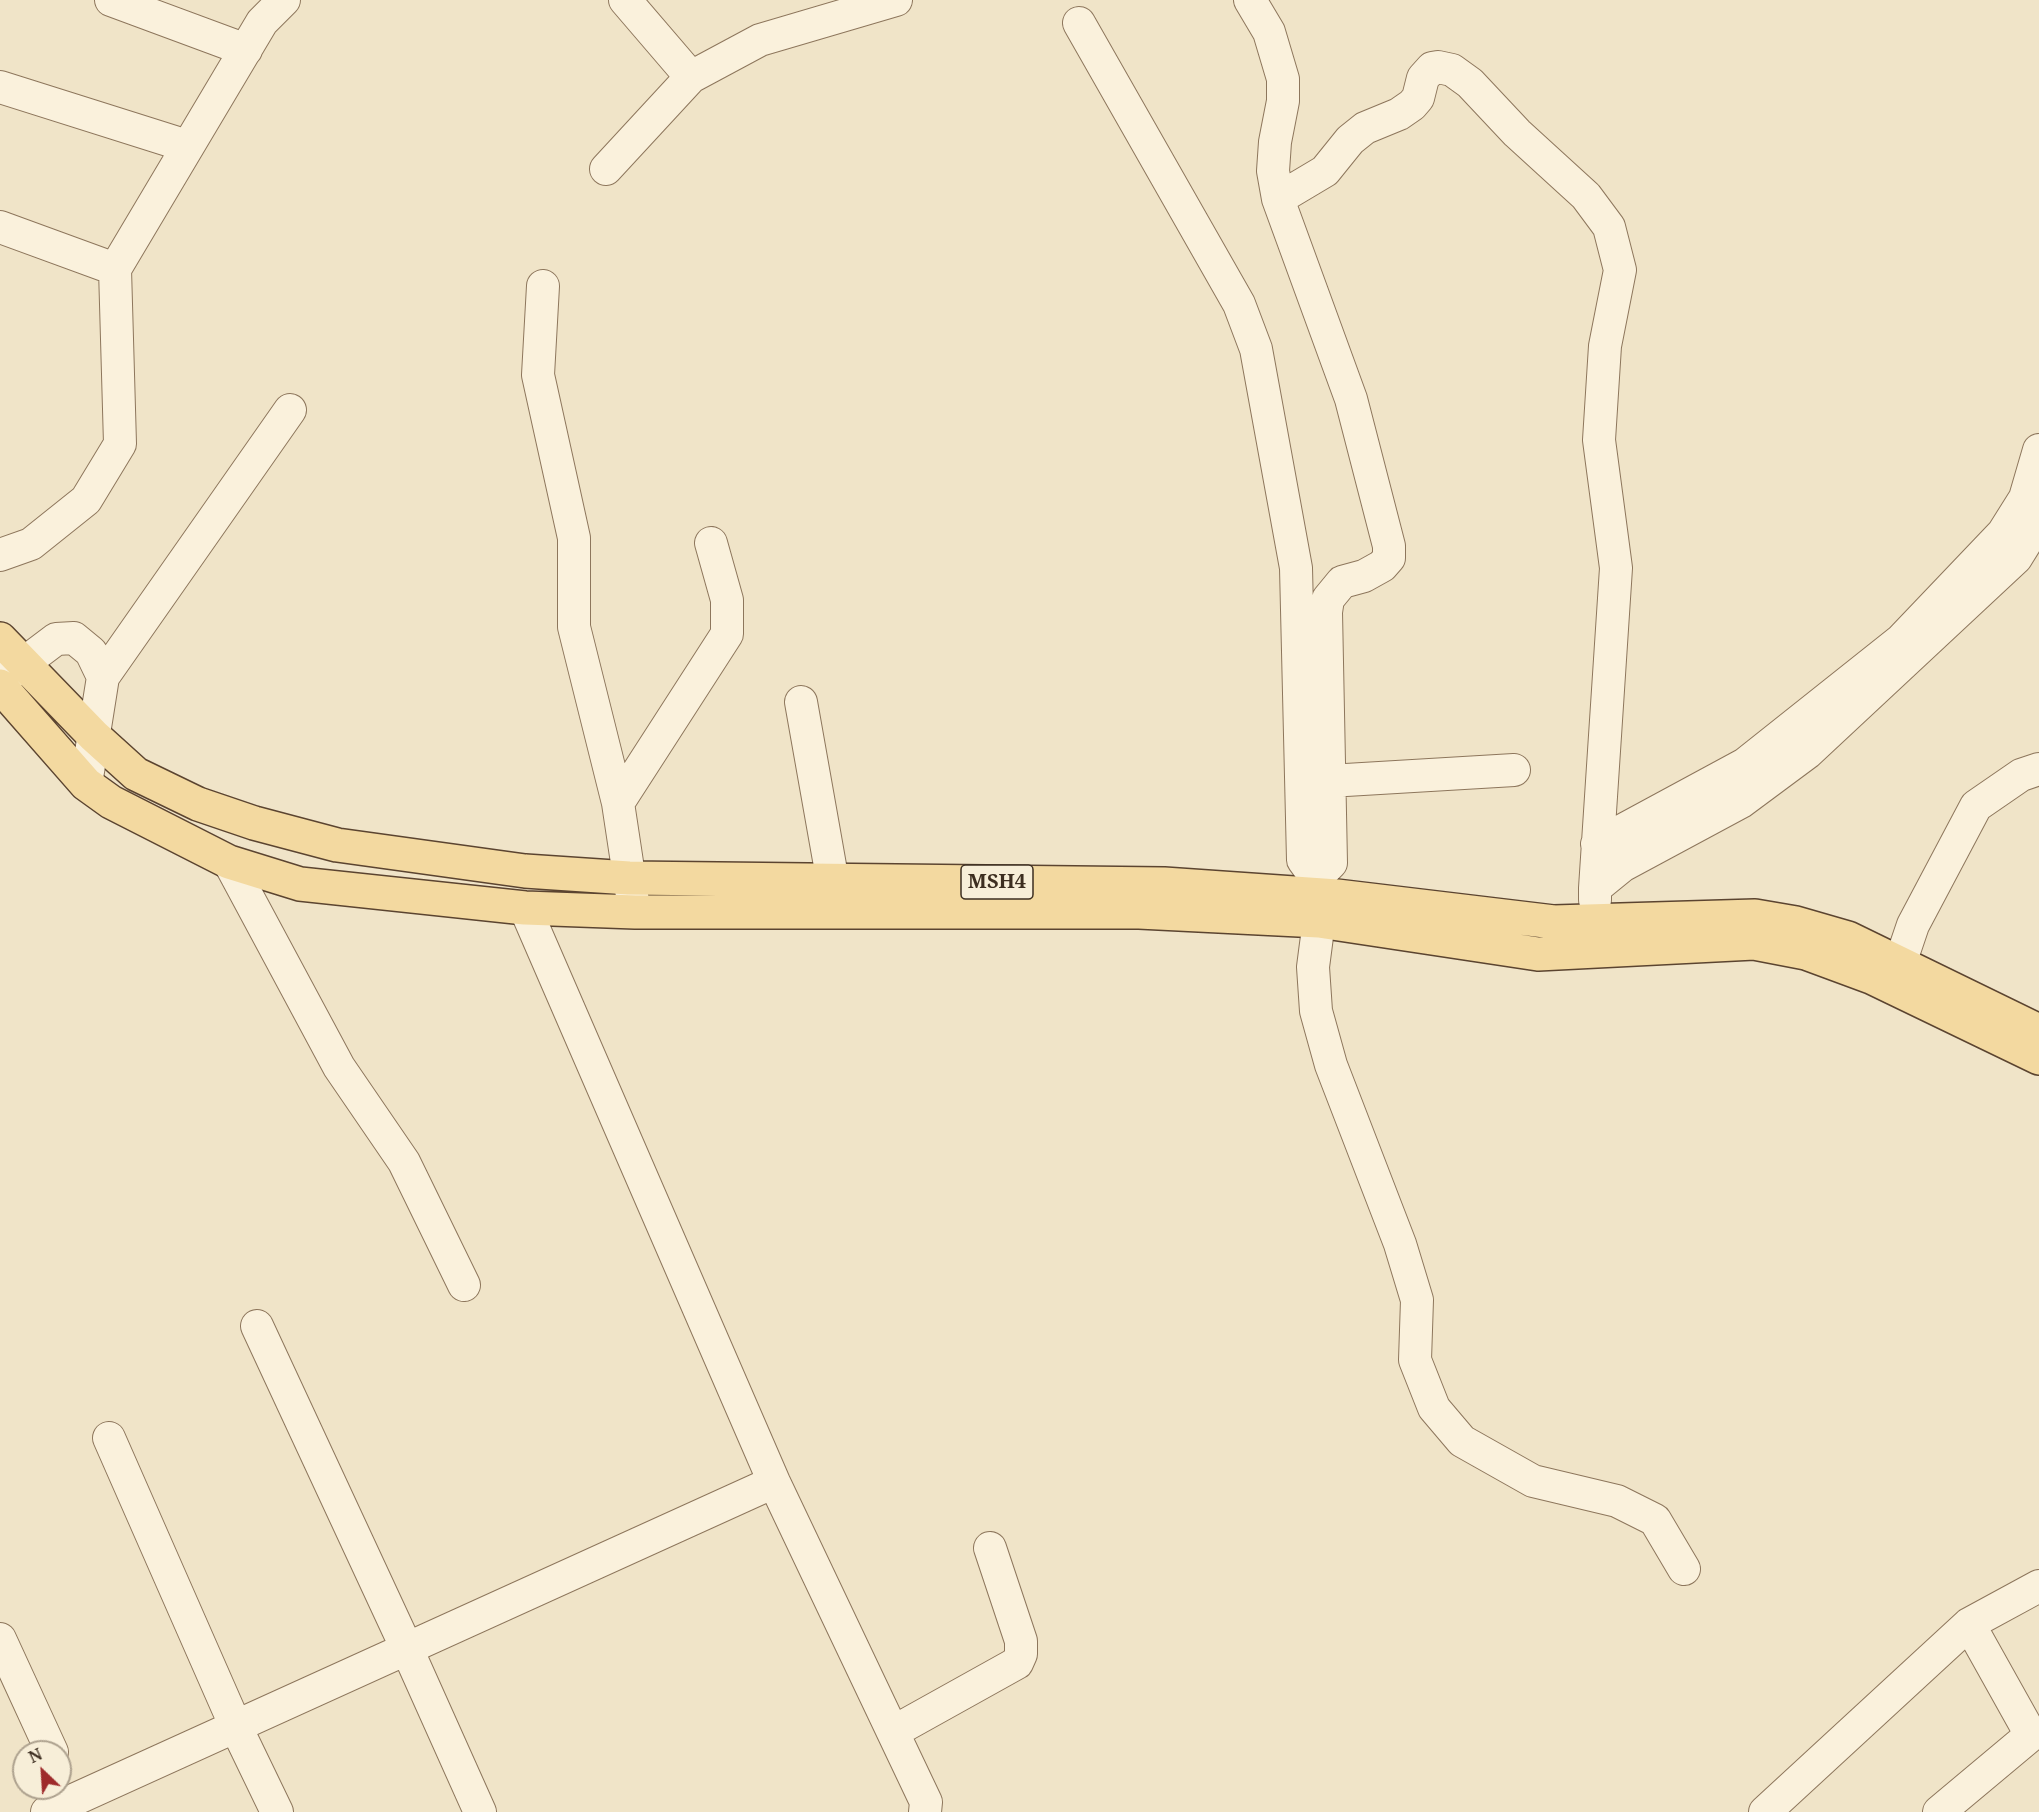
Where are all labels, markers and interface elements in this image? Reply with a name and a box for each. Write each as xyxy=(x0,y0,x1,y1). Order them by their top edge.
road number: MSH4 xyxy=(961,865,1033,899)
north arrow xyxy=(12,1740,72,1800)
text: N xyxy=(25,1743,46,1768)

